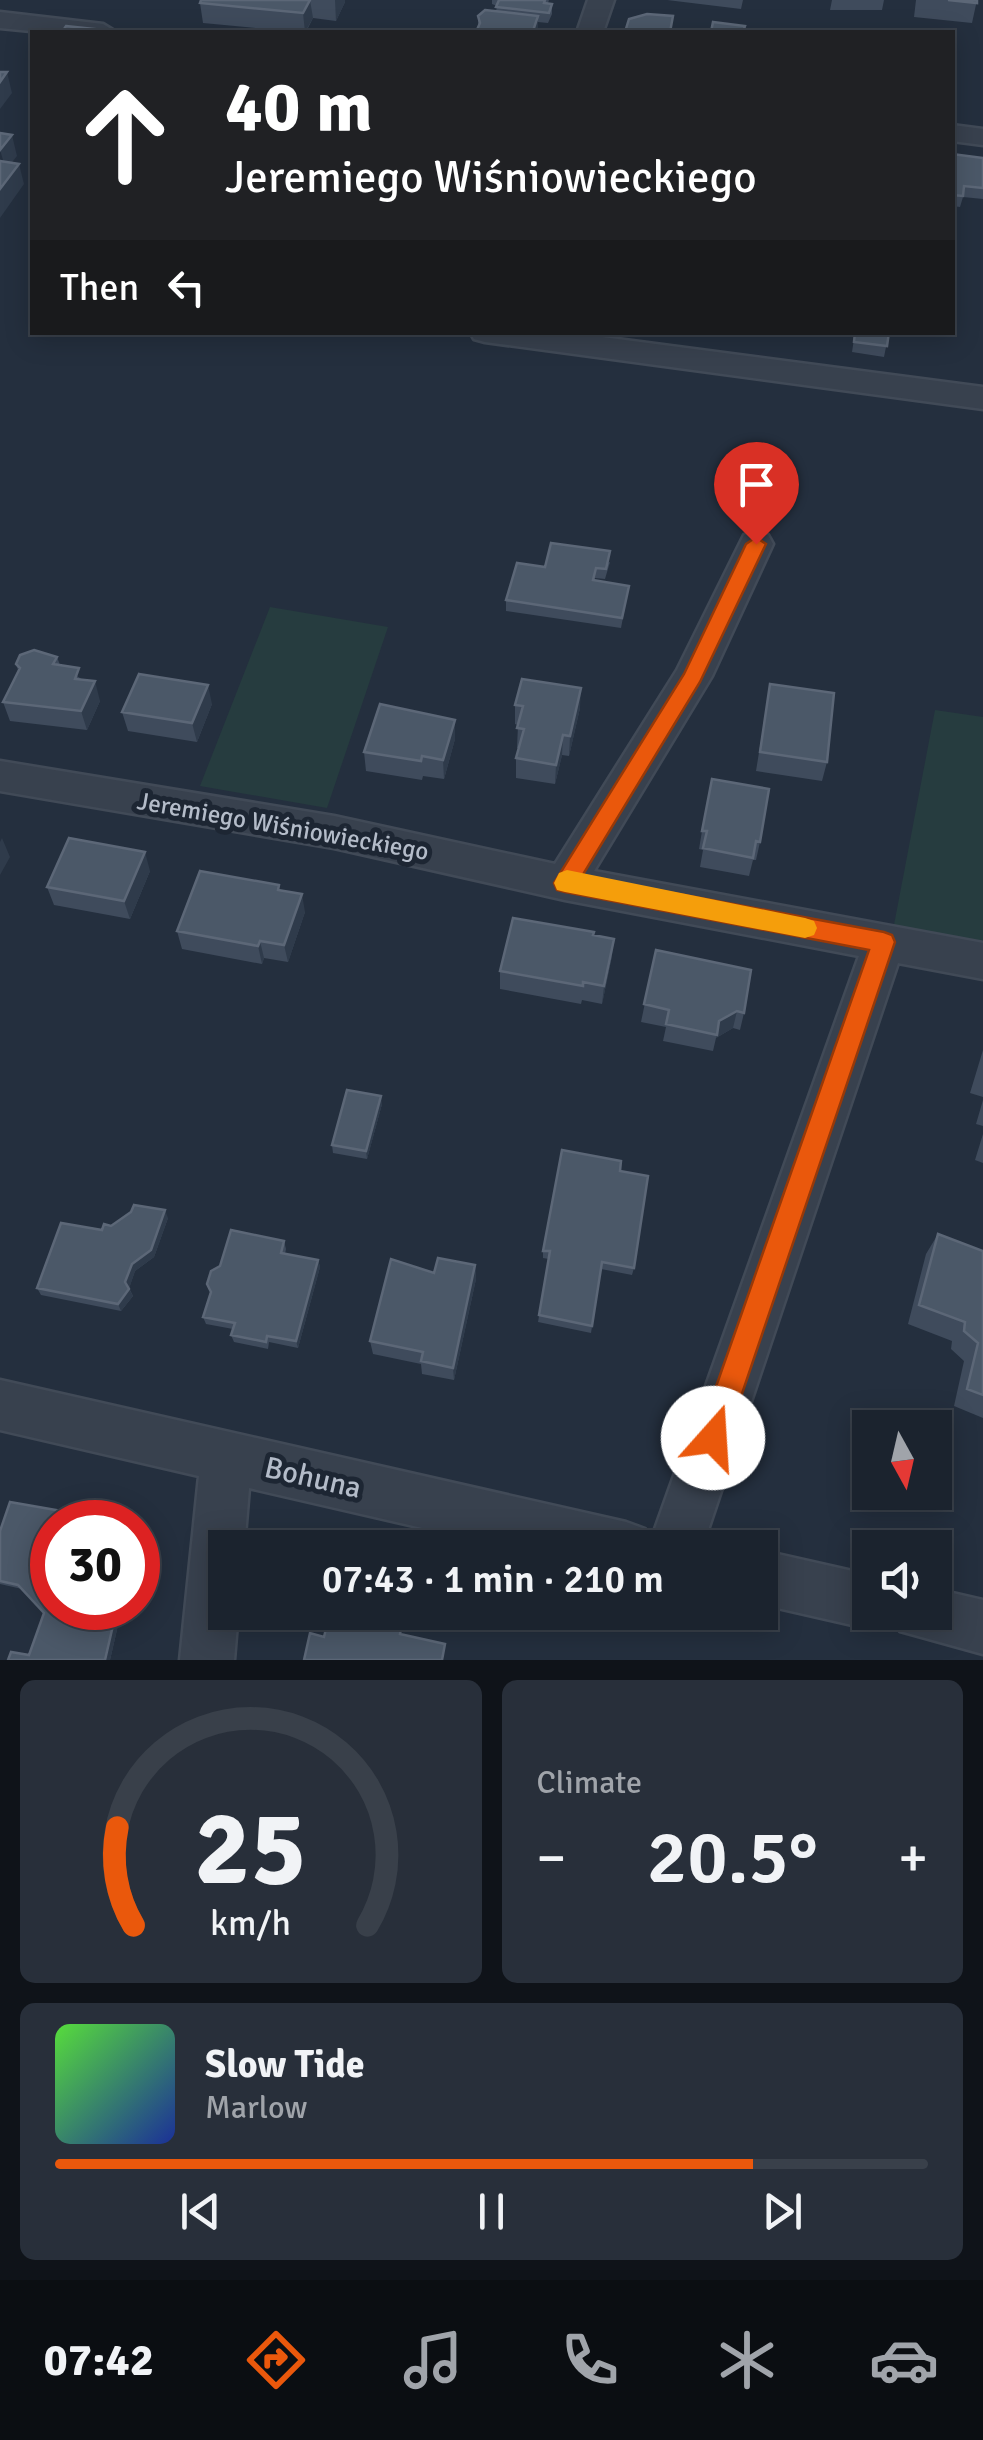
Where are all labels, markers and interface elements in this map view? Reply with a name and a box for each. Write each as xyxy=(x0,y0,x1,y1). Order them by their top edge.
text: 40 m xyxy=(225,64,373,150)
icon: ahead xyxy=(60,70,190,200)
text: Jeremiego Wiśniowieckiego xyxy=(225,150,757,205)
icon: left xyxy=(159,260,214,315)
text: Then xyxy=(60,264,139,311)
pin xyxy=(714,442,799,545)
icon: arrive xyxy=(729,457,784,512)
street label: Jeremiego Wiśniowieckiego xyxy=(135,785,431,867)
position arrow xyxy=(661,1386,765,1490)
north arrow xyxy=(852,1410,952,1510)
map controls xyxy=(852,1410,952,1630)
street label: Bohuna xyxy=(261,1449,365,1507)
speed limit sign: 30 xyxy=(30,1500,160,1630)
button: sound xyxy=(852,1530,952,1630)
text: 07:43 · 1 min · 210 m xyxy=(322,1556,664,1603)
text: Climate xyxy=(537,1763,642,1802)
text: 25 xyxy=(195,1785,307,1913)
text: 20.5° xyxy=(647,1811,818,1904)
text: − xyxy=(537,1824,566,1892)
text: + xyxy=(898,1824,928,1892)
text: km/h xyxy=(210,1901,291,1945)
text: Slow Tide xyxy=(205,2041,365,2088)
text: Marlow xyxy=(205,2088,307,2127)
icon: previous xyxy=(173,2184,228,2239)
icon: pause xyxy=(464,2184,519,2239)
icon: next xyxy=(755,2184,810,2239)
icon: directions xyxy=(241,2325,311,2395)
icon: music xyxy=(398,2325,468,2395)
icon: phone xyxy=(555,2325,625,2395)
icon: climate xyxy=(712,2325,782,2395)
icon: car xyxy=(869,2325,939,2395)
text: 07:42 xyxy=(44,2333,154,2388)

